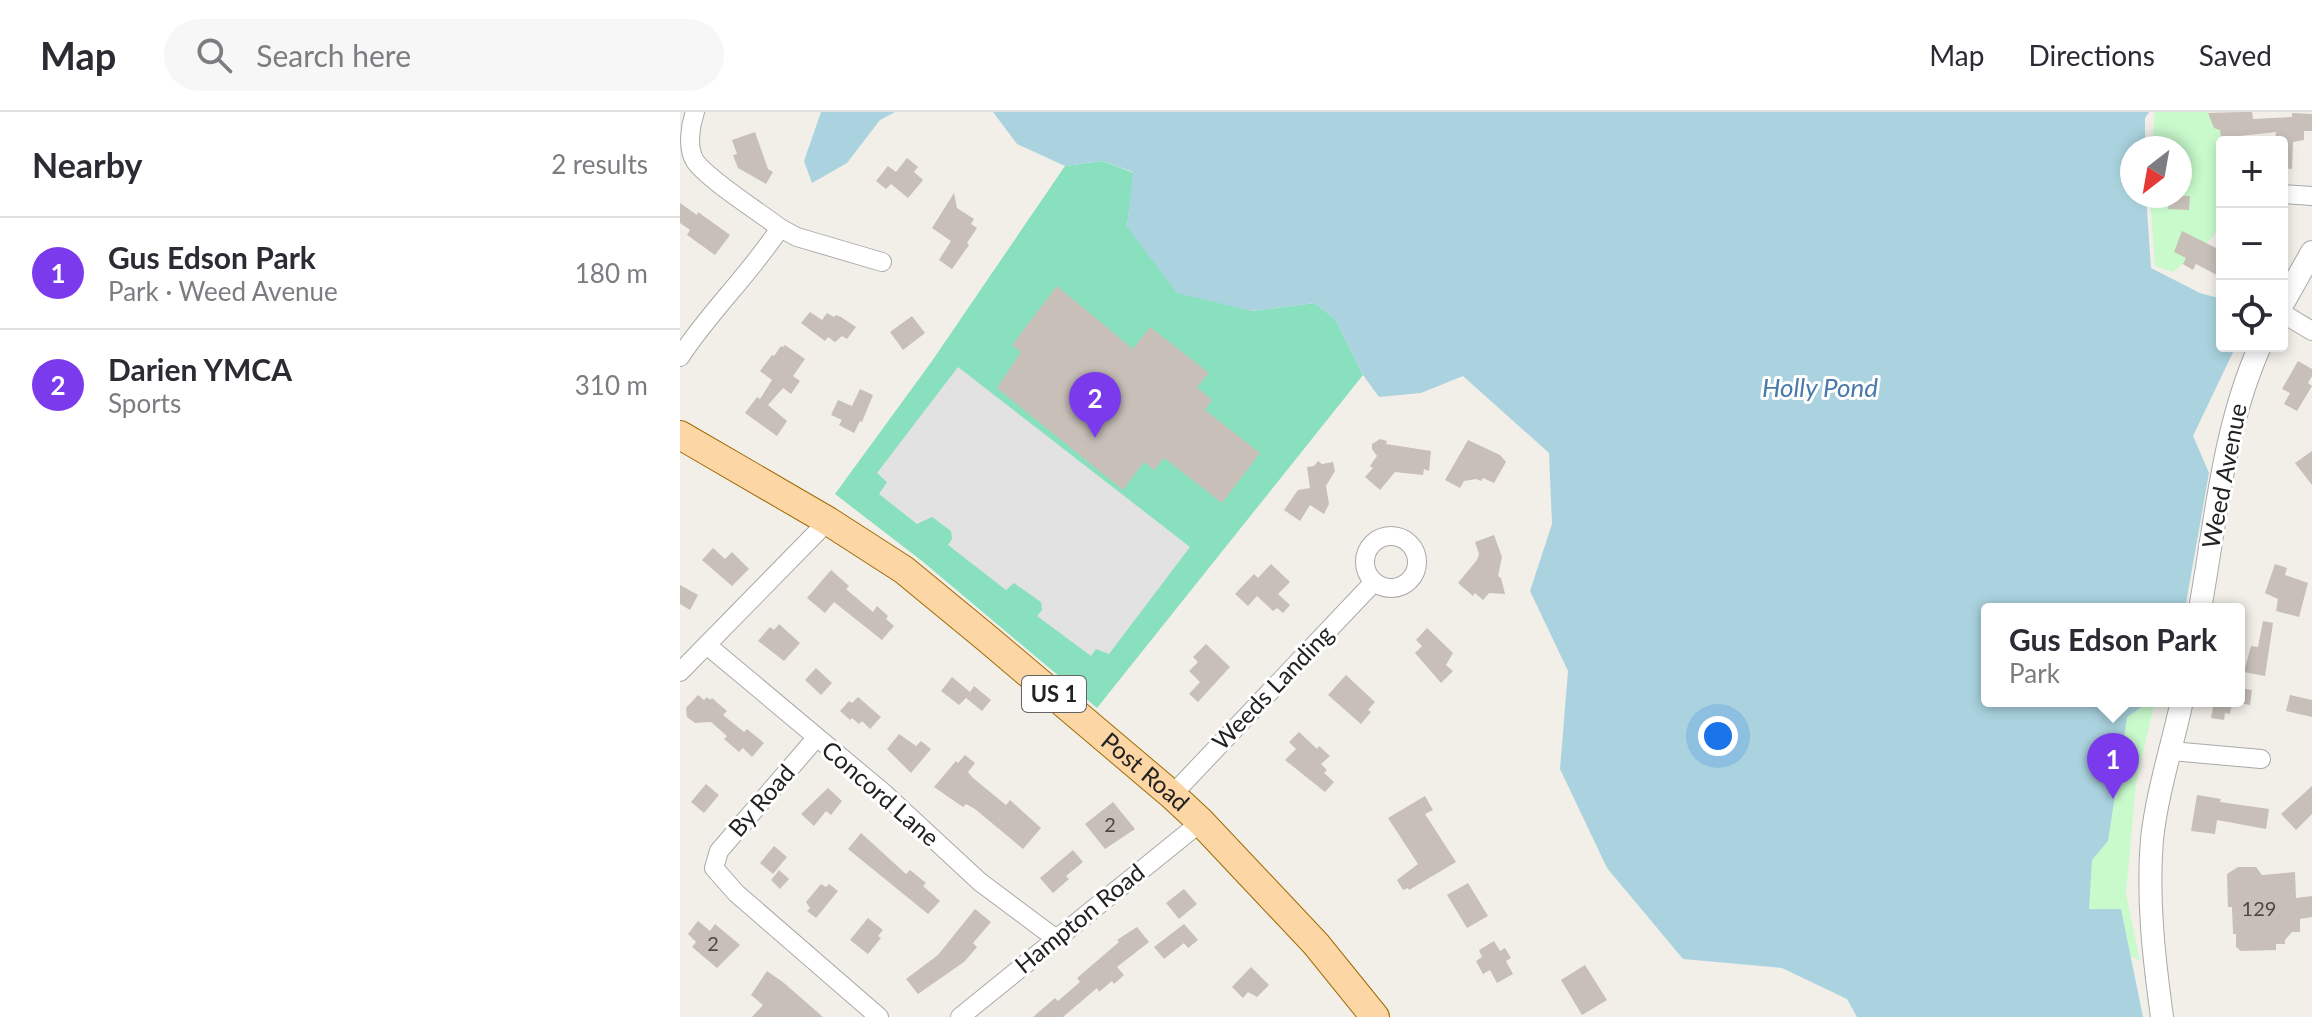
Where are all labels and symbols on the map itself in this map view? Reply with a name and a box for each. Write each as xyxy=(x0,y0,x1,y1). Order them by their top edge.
north arrow xyxy=(2120,136,2192,208)
water label: Holly Pond xyxy=(1762,371,1878,403)
pin: 2 xyxy=(1069,372,1121,438)
street label: Weed Avenue xyxy=(2195,401,2252,551)
street label: Weeds Landing xyxy=(1205,619,1338,755)
road number: US 1 xyxy=(1022,676,1086,712)
your location xyxy=(1698,716,1738,756)
street label: Post Road xyxy=(1096,726,1196,816)
pin: 1 xyxy=(2087,733,2139,799)
street label: Concord Lane xyxy=(816,734,946,852)
street label: By Road xyxy=(722,758,800,842)
house number: 2 xyxy=(1104,812,1116,836)
street label: Hampton Road xyxy=(1009,857,1150,979)
house number: 129 xyxy=(2242,896,2276,920)
house number: 2 xyxy=(707,931,719,955)

